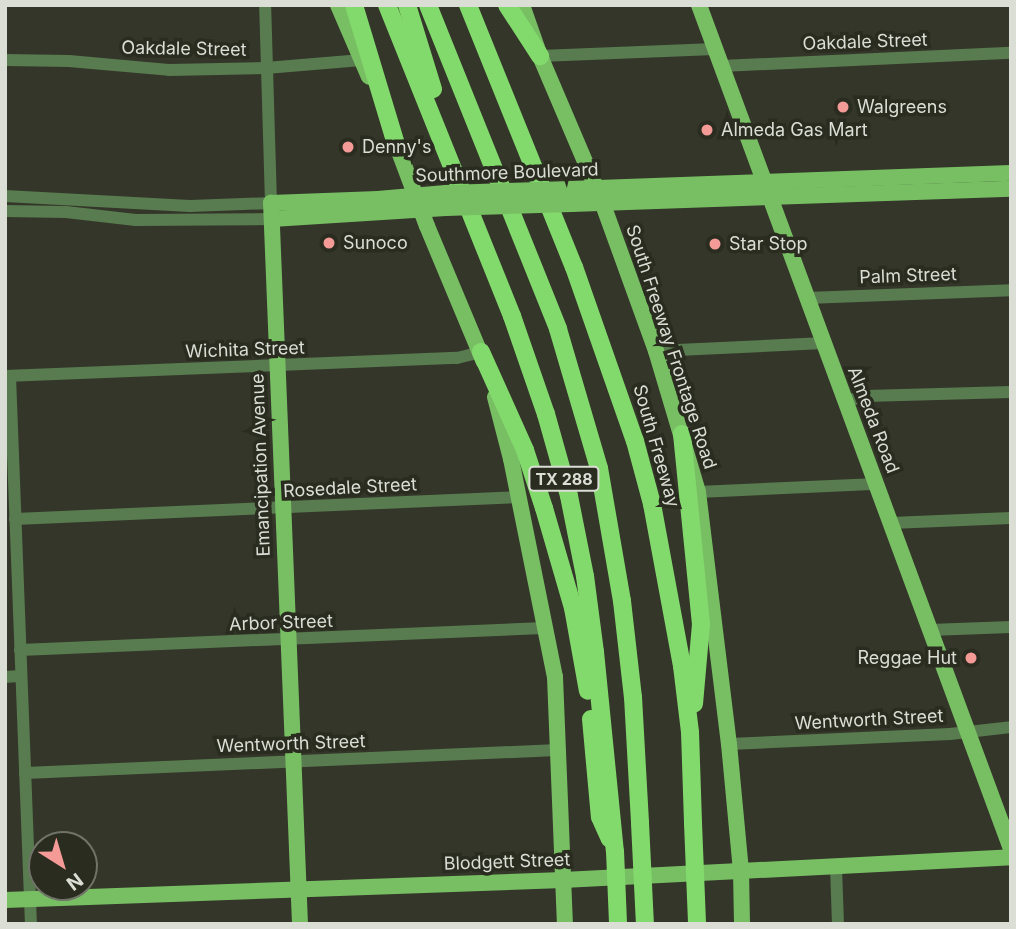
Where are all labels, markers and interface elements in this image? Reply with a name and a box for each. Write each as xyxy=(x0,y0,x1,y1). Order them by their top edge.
street label: Oakdale Street xyxy=(802,29,928,55)
street label: Oakdale Street xyxy=(121,37,247,61)
place label: Walgreens xyxy=(857,96,947,118)
marker: Walgreens xyxy=(835,99,851,115)
place label: Almeda Gas Mart xyxy=(721,119,868,141)
marker: Almeda Gas Mart xyxy=(699,122,715,138)
place label: Denny's xyxy=(362,136,432,158)
marker: Denny's xyxy=(340,139,356,155)
street label: Southmore Boulevard xyxy=(415,159,599,187)
street label: South Freeway Frontage Road xyxy=(621,222,721,472)
place label: Sunoco xyxy=(343,232,408,254)
place label: Star Stop xyxy=(729,233,808,255)
marker: Sunoco xyxy=(321,235,337,251)
marker: Star Stop xyxy=(707,236,723,252)
street label: Palm Street xyxy=(859,264,957,288)
street label: Wichita Street xyxy=(185,337,305,363)
street label: Almeda Road xyxy=(843,364,903,476)
street label: Emancipation Avenue xyxy=(247,373,275,557)
street label: South Freeway xyxy=(628,382,684,510)
road number: TX 288 xyxy=(527,466,601,492)
street label: Rosedale Street xyxy=(283,474,417,502)
street label: Arbor Street xyxy=(229,610,333,636)
place label: Reggae Hut xyxy=(858,647,957,669)
marker: Reggae Hut xyxy=(963,650,979,666)
street label: Wentworth Street xyxy=(794,705,944,735)
street label: Wentworth Street xyxy=(216,731,366,757)
north arrow xyxy=(28,831,98,901)
street label: Blodgett Street xyxy=(443,849,571,875)
text: N xyxy=(62,868,87,895)

